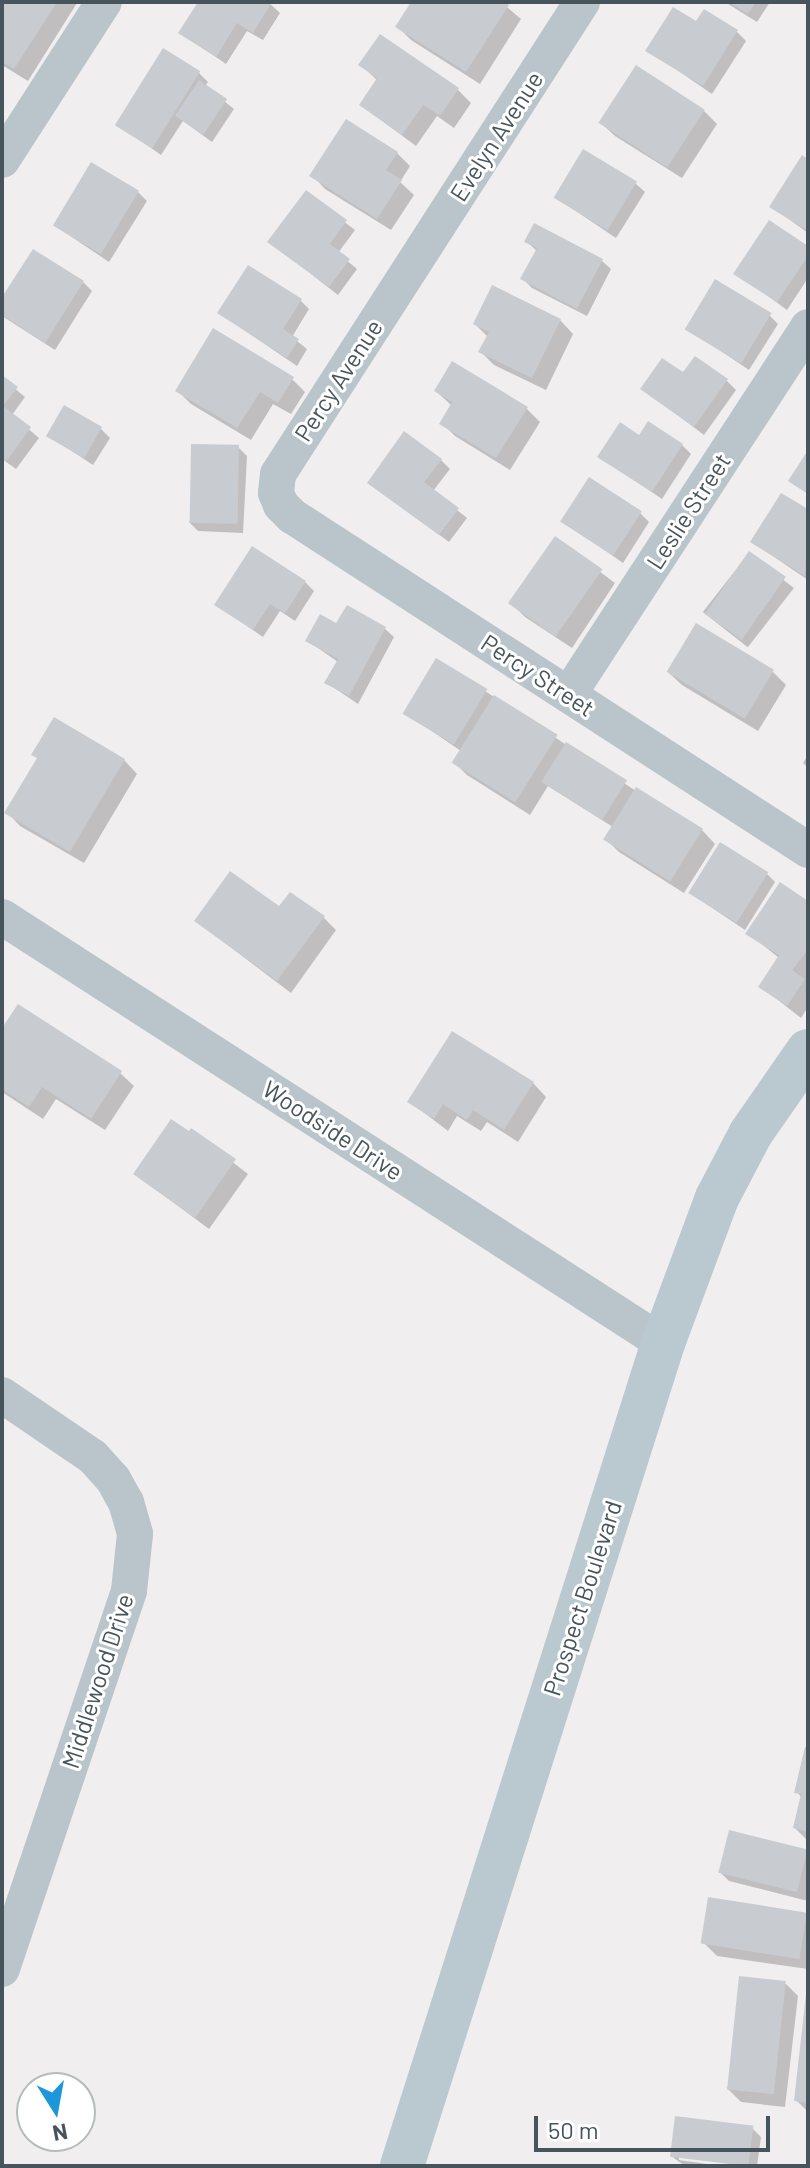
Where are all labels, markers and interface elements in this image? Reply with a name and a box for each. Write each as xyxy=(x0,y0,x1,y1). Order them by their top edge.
street label: Evelyn Avenue xyxy=(443,66,549,206)
street label: Percy Avenue xyxy=(288,314,388,446)
street label: Leslie Street xyxy=(640,448,736,574)
street label: Percy Street xyxy=(476,628,600,722)
street label: Woodside Drive xyxy=(258,1074,408,1186)
street label: Prospect Boulevard xyxy=(537,1497,627,1699)
street label: Middlewood Drive xyxy=(55,1590,139,1772)
north arrow xyxy=(16,2072,96,2152)
scale bar xyxy=(538,2100,774,2150)
text: 50 m xyxy=(548,2115,599,2144)
text: N xyxy=(51,2119,70,2148)

